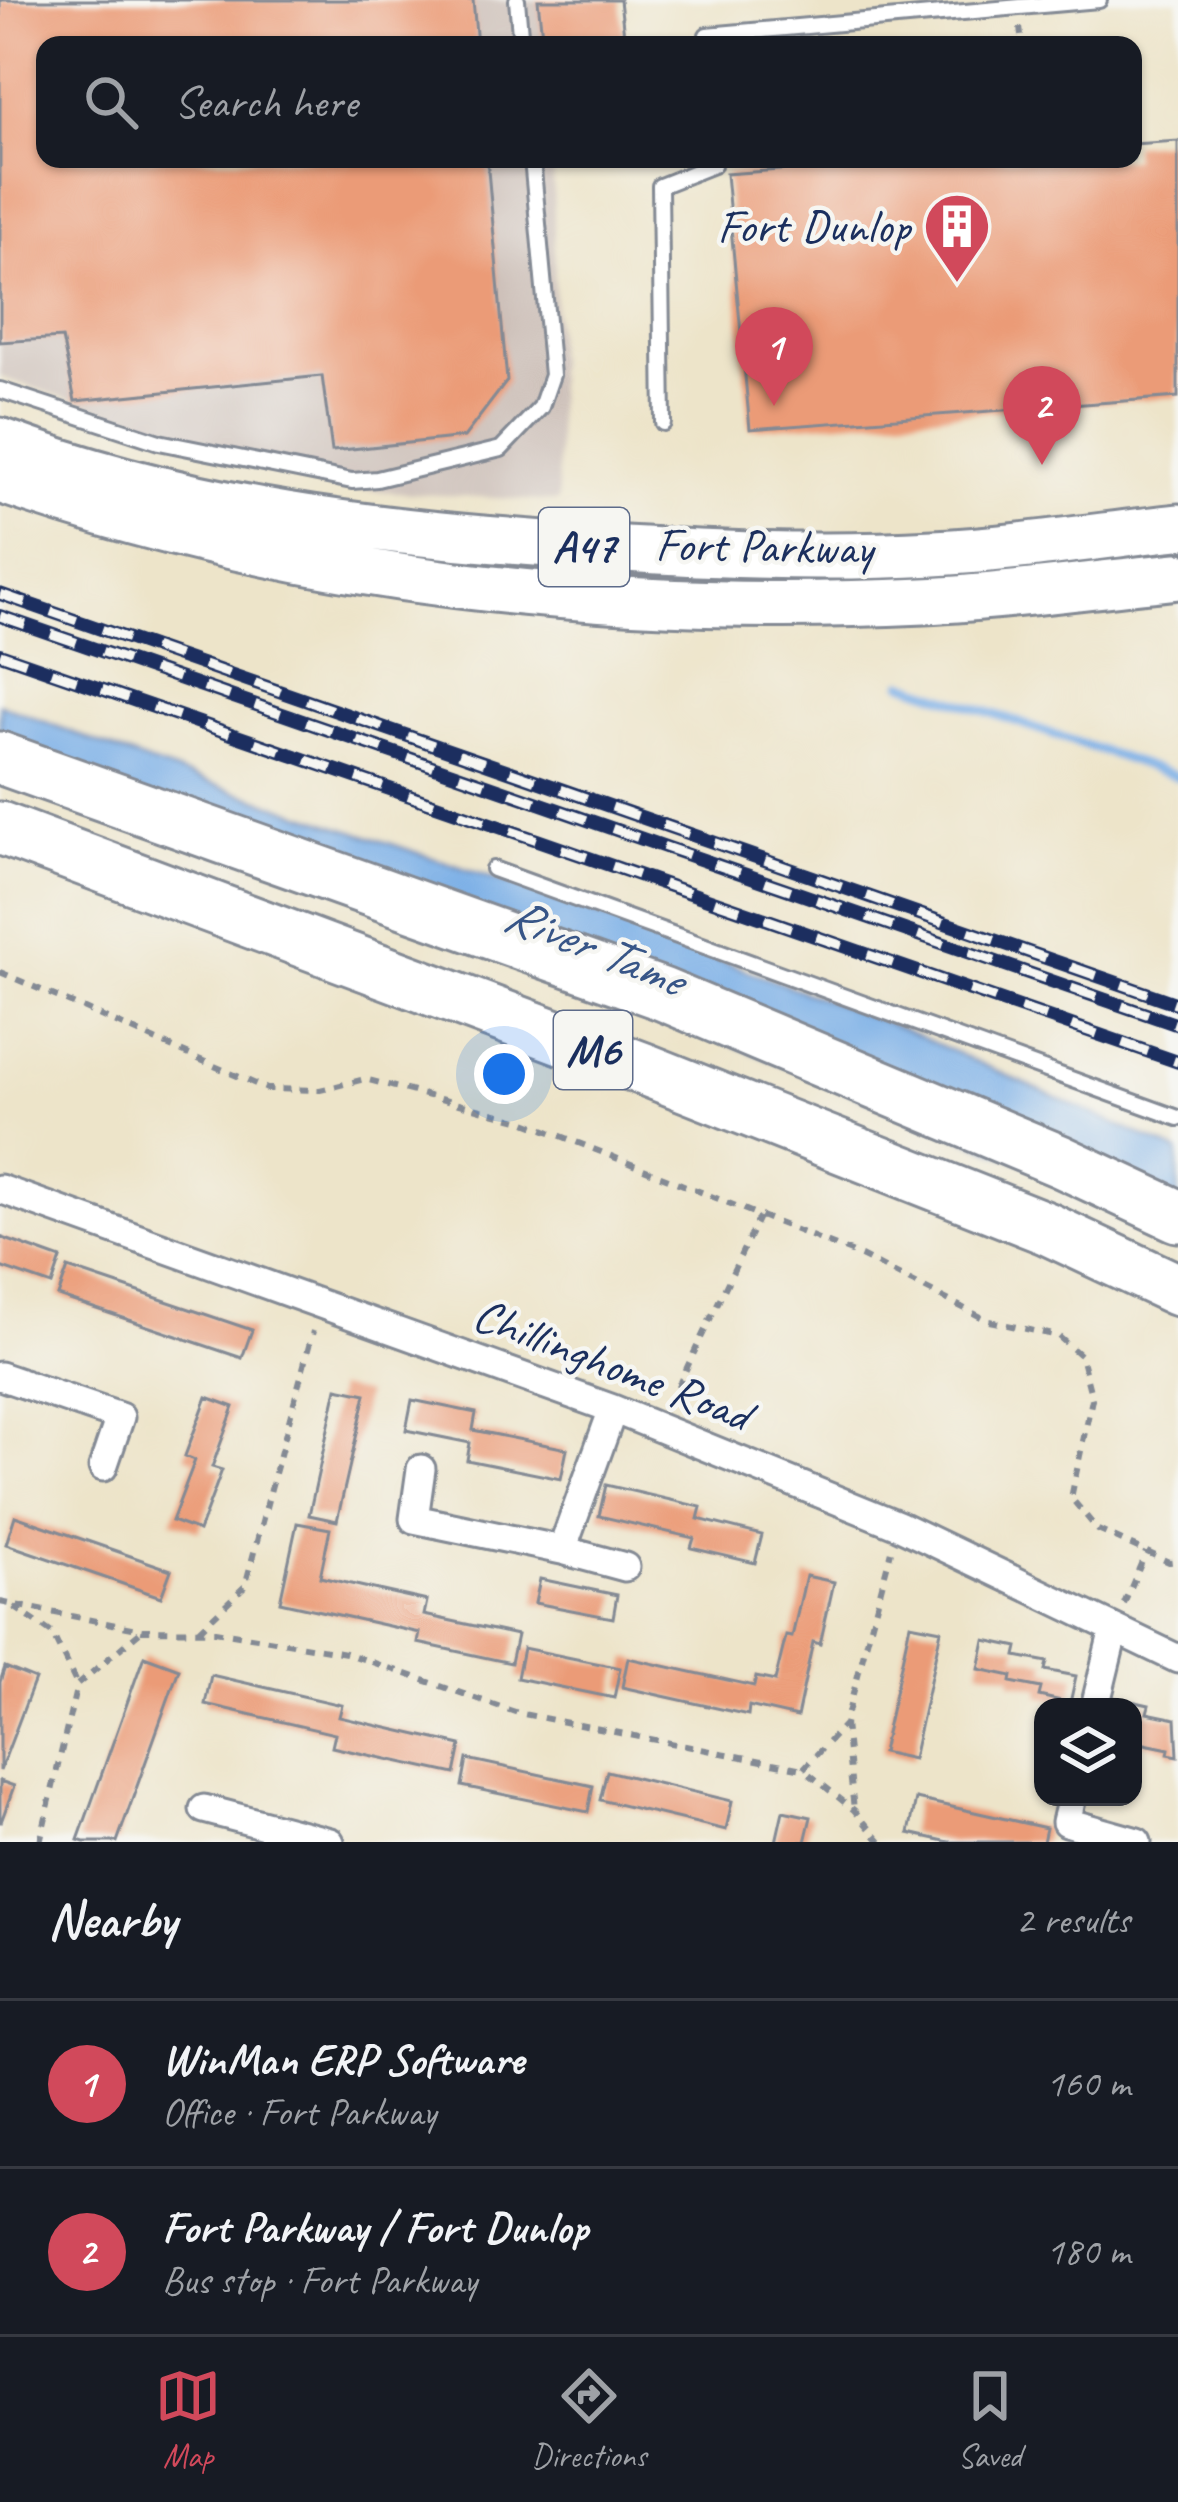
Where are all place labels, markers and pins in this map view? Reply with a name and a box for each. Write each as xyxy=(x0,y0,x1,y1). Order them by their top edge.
building icon: Fort Dunlop xyxy=(922,191,992,285)
place label: Fort Dunlop xyxy=(717,196,913,256)
pin: 1 xyxy=(735,307,813,406)
pin: 2 xyxy=(1003,366,1081,465)

